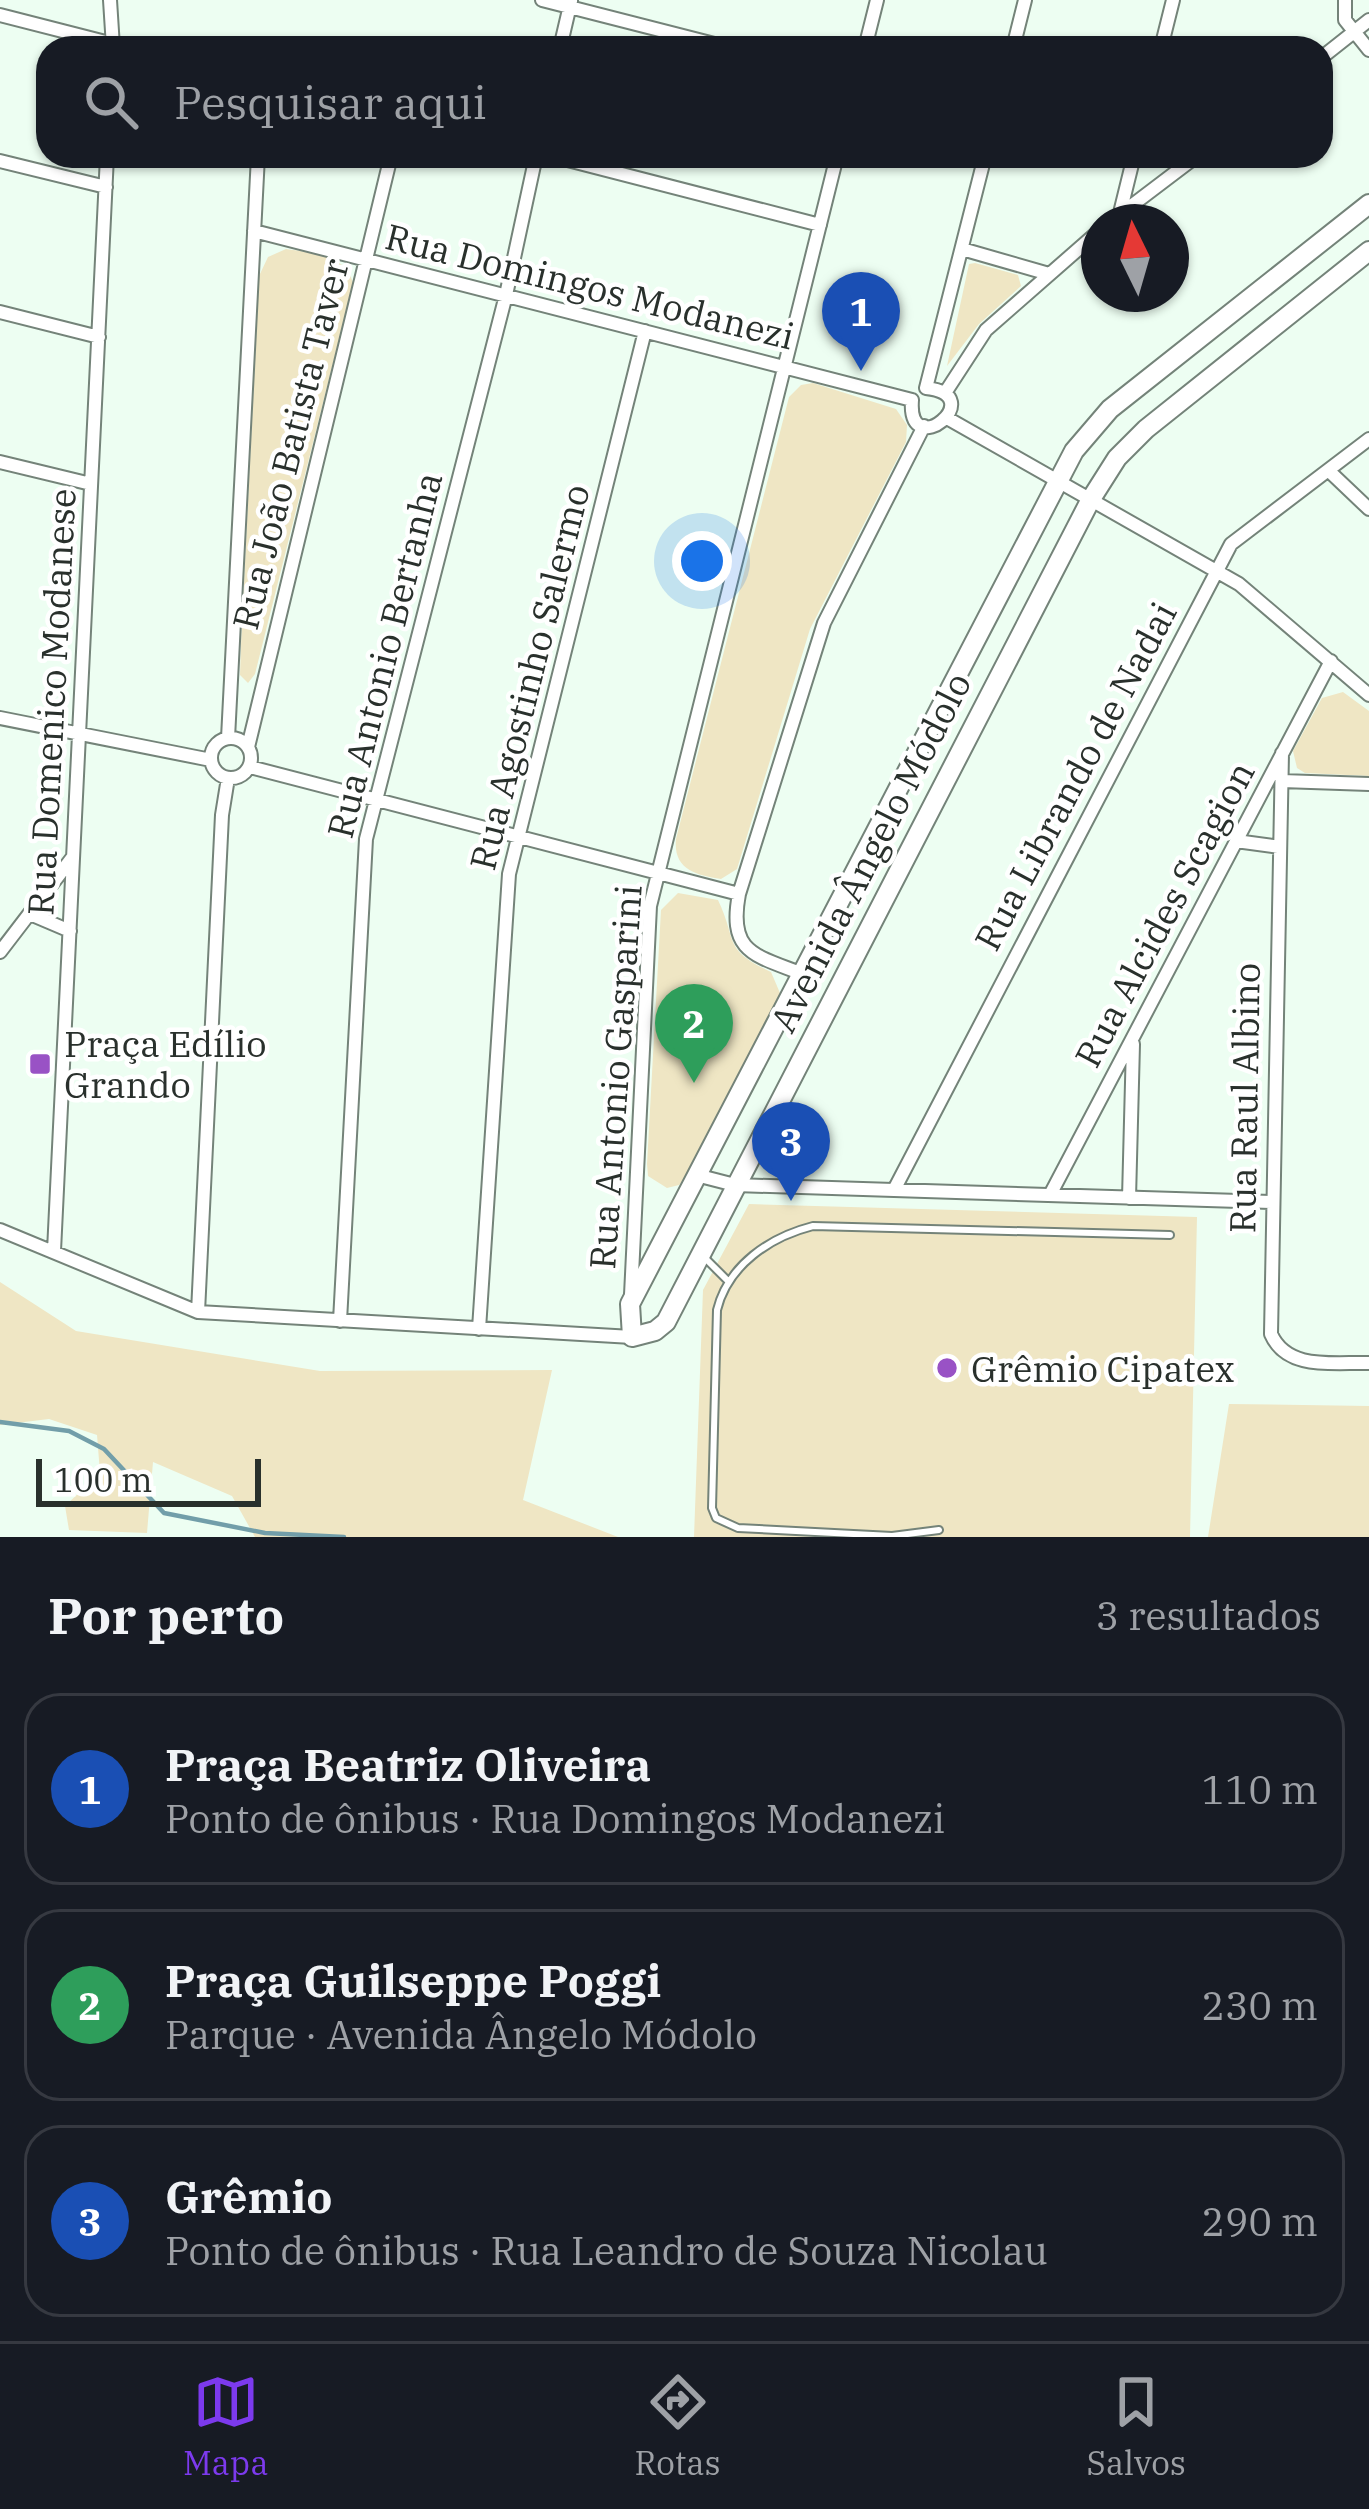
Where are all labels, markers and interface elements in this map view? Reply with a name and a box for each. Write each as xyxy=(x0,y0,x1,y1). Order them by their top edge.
search box xyxy=(36,36,1333,168)
icon: search xyxy=(78,69,144,135)
text: Pesquisar aqui xyxy=(174,73,487,131)
north arrow xyxy=(1081,204,1189,312)
street label: Rua Domingos Modanezi xyxy=(381,212,799,360)
street label: Rua João Batista Taver xyxy=(221,254,359,634)
pin: 1 xyxy=(822,272,900,371)
street label: Rua Antonio Bertanha xyxy=(316,467,452,843)
street label: Rua Agostinho Salermo xyxy=(458,479,600,875)
street label: Rua Domenico Modanese xyxy=(16,487,86,917)
your location xyxy=(672,531,732,591)
street label: Rua Librando de Nadai xyxy=(963,594,1187,958)
street label: Avenida Ângelo Módolo xyxy=(759,664,981,1040)
street label: Rua Alcides Scagion xyxy=(1063,753,1265,1075)
street label: Rua Antonio Gasparini xyxy=(578,883,652,1271)
street label: Rua Raul Albino xyxy=(1218,962,1270,1234)
pin: 2 xyxy=(655,984,733,1083)
place label: Praça Edílio Grando xyxy=(64,1020,267,1108)
marker: Praça Edílio Grando xyxy=(27,1051,53,1077)
pin: 3 xyxy=(752,1102,830,1201)
place label: Grêmio Cipatex xyxy=(971,1345,1235,1392)
marker: Grêmio Cipatex xyxy=(934,1355,960,1381)
scale bar xyxy=(36,1453,261,1506)
text: 100 m xyxy=(54,1458,153,1501)
text: Por perto xyxy=(48,1582,284,1648)
text: 3 resultados xyxy=(1096,1590,1321,1641)
text: Praça Beatriz Oliveira xyxy=(165,1735,651,1793)
text: 1 xyxy=(78,1764,102,1815)
text: 110 m xyxy=(1202,1764,1318,1815)
text: Ponto de ônibus · Rua Domingos Modanezi xyxy=(165,1793,945,1844)
text: Praça Guilseppe Poggi xyxy=(165,1951,661,2009)
text: 2 xyxy=(78,1980,102,2031)
text: 230 m xyxy=(1202,1980,1318,2031)
text: Parque · Avenida Ângelo Módolo xyxy=(165,2009,757,2060)
text: Grêmio xyxy=(165,2167,333,2225)
text: 3 xyxy=(78,2196,102,2247)
text: 290 m xyxy=(1202,2196,1318,2247)
text: Ponto de ônibus · Rua Leandro de Souza Nicolau xyxy=(165,2225,1048,2276)
tab: Mapa xyxy=(183,2369,268,2484)
tab: Rotas xyxy=(634,2369,721,2484)
tab: Salvos xyxy=(1087,2369,1186,2484)

